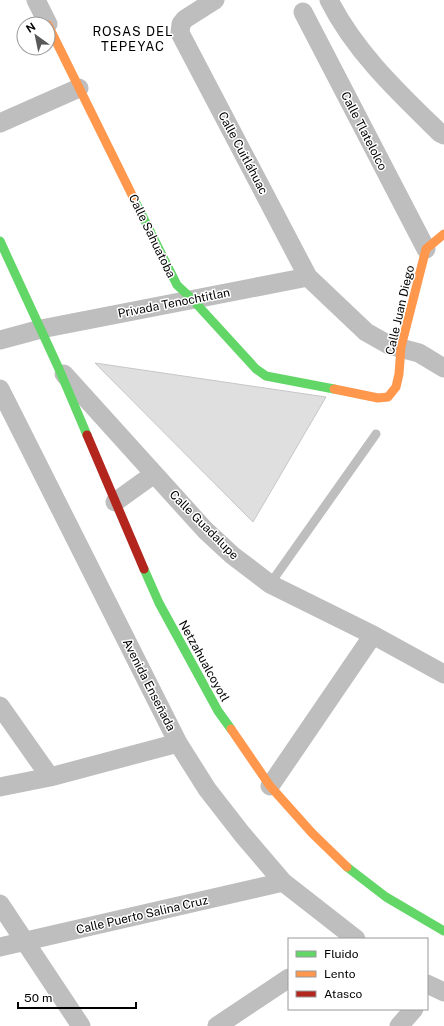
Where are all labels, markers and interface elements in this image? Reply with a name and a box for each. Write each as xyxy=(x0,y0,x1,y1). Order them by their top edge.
north arrow xyxy=(16,16,56,56)
text: N xyxy=(24,20,37,35)
district label: ROSAS DEL TEPEYAC xyxy=(92,24,174,54)
street label: Calle Tlatelolco xyxy=(338,89,390,173)
street label: Calle Cuitláhuac xyxy=(215,109,271,197)
street label: Calle Sahuatoba xyxy=(126,192,178,280)
street label: Calle Juan Diego xyxy=(383,264,417,356)
street label: Privada Tenochtitlan xyxy=(117,285,231,321)
street label: Calle Guadalupe xyxy=(167,488,242,563)
street label: Netzahualcoyotl xyxy=(176,618,232,704)
street label: Avenida Enseñada xyxy=(120,637,178,733)
street label: Calle Puerto Salina Cruz xyxy=(75,893,209,937)
legend xyxy=(288,938,428,1010)
text: Fluido xyxy=(324,947,359,961)
text: Lento xyxy=(324,967,356,981)
scale bar xyxy=(18,984,136,1010)
text: Atasco xyxy=(324,987,363,1001)
text: 50 m xyxy=(24,991,52,1005)

